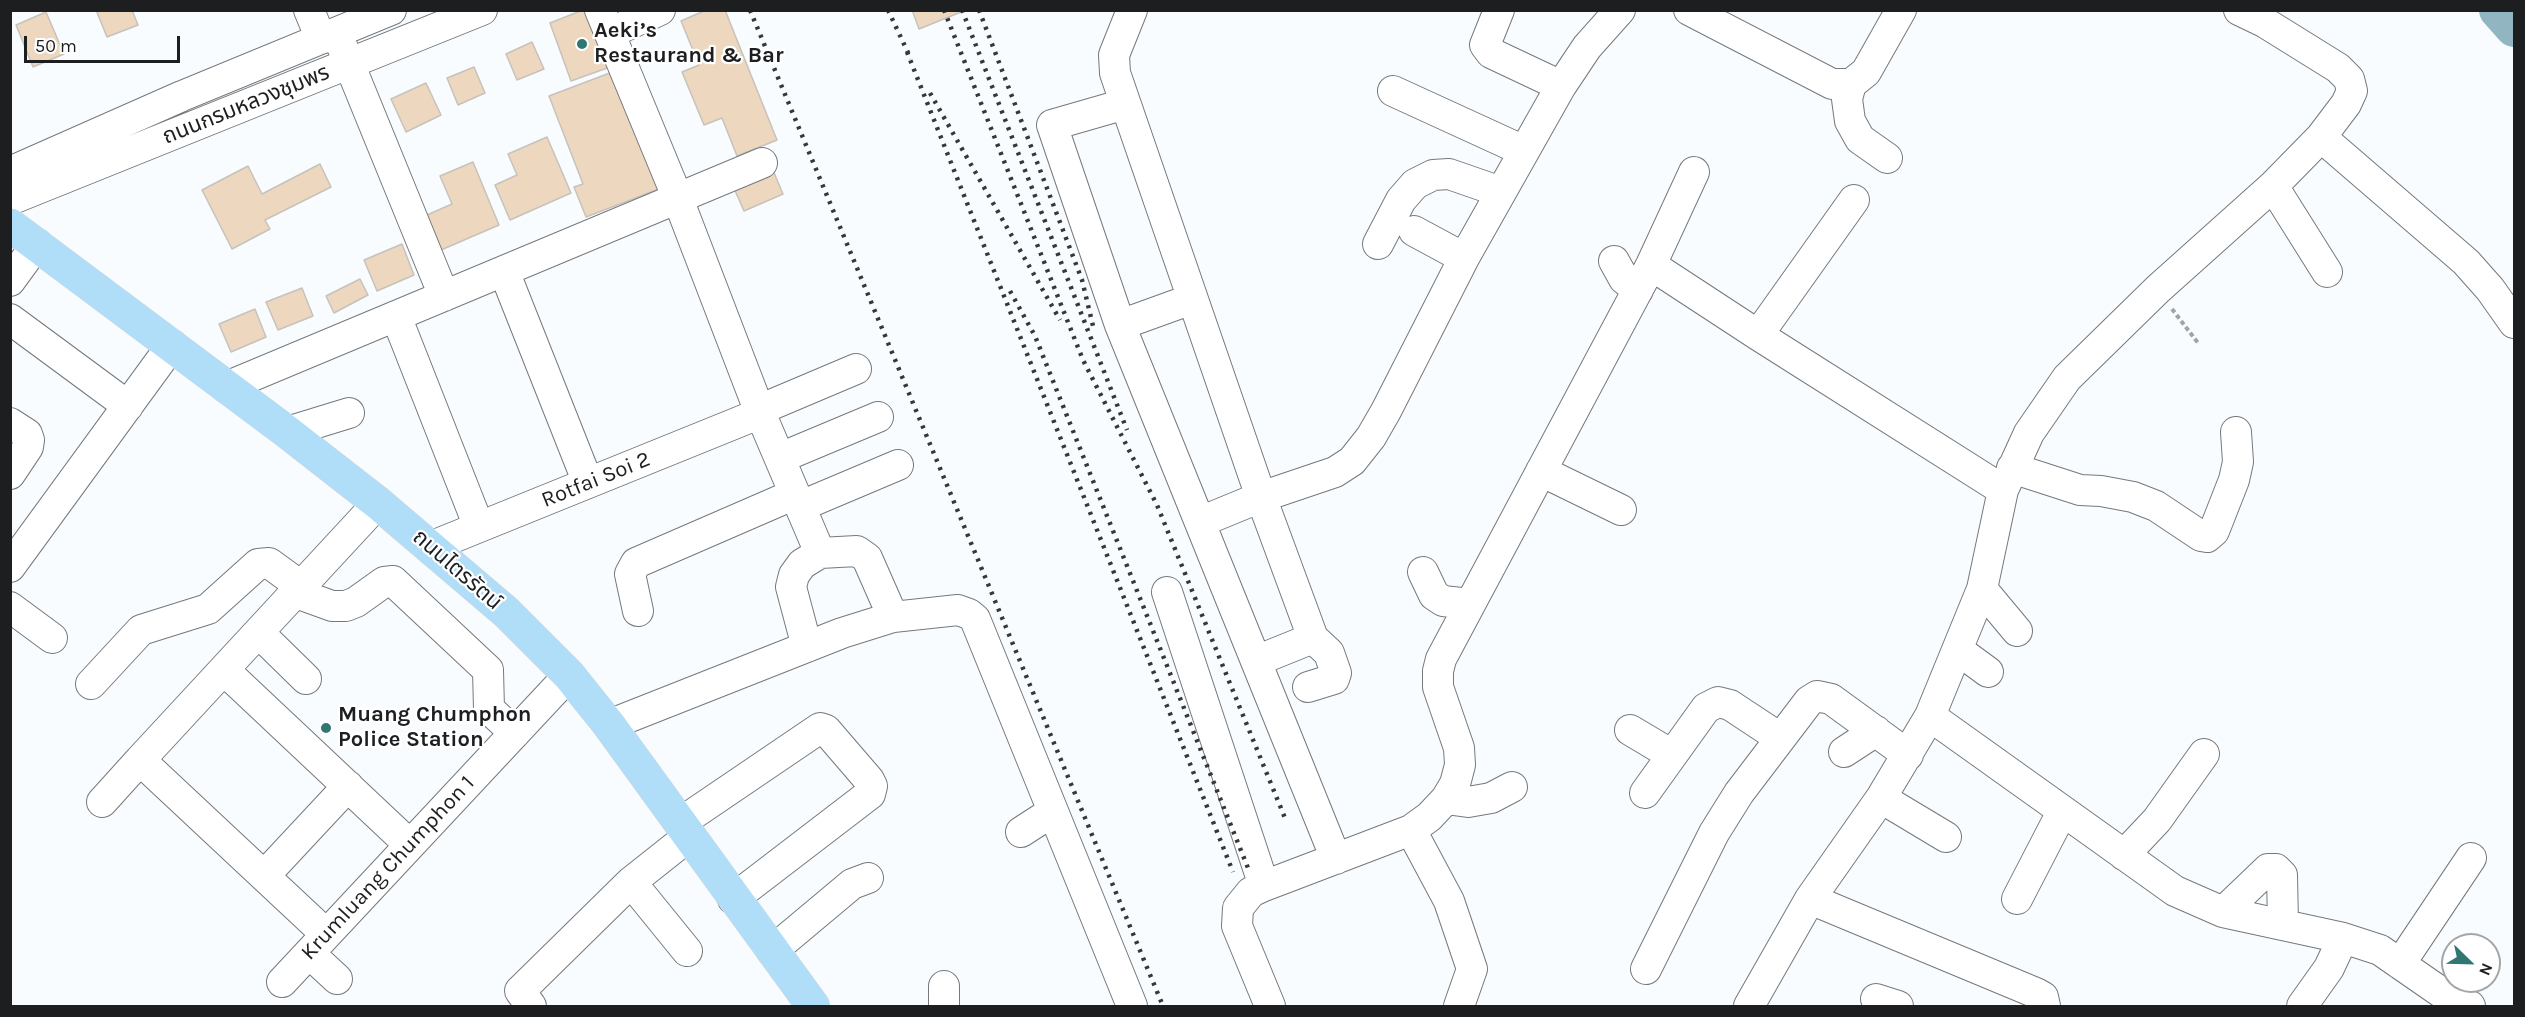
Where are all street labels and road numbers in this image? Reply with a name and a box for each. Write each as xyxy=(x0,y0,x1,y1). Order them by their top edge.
street label: ถนนกรมหลวงชุมพร xyxy=(159,60,333,150)
street label: Rotfai Soi 2 xyxy=(538,446,654,514)
street label: ถนนไตรรัตน์ xyxy=(407,524,507,616)
street label: Krumluang Chumphon 1 xyxy=(296,770,480,966)

